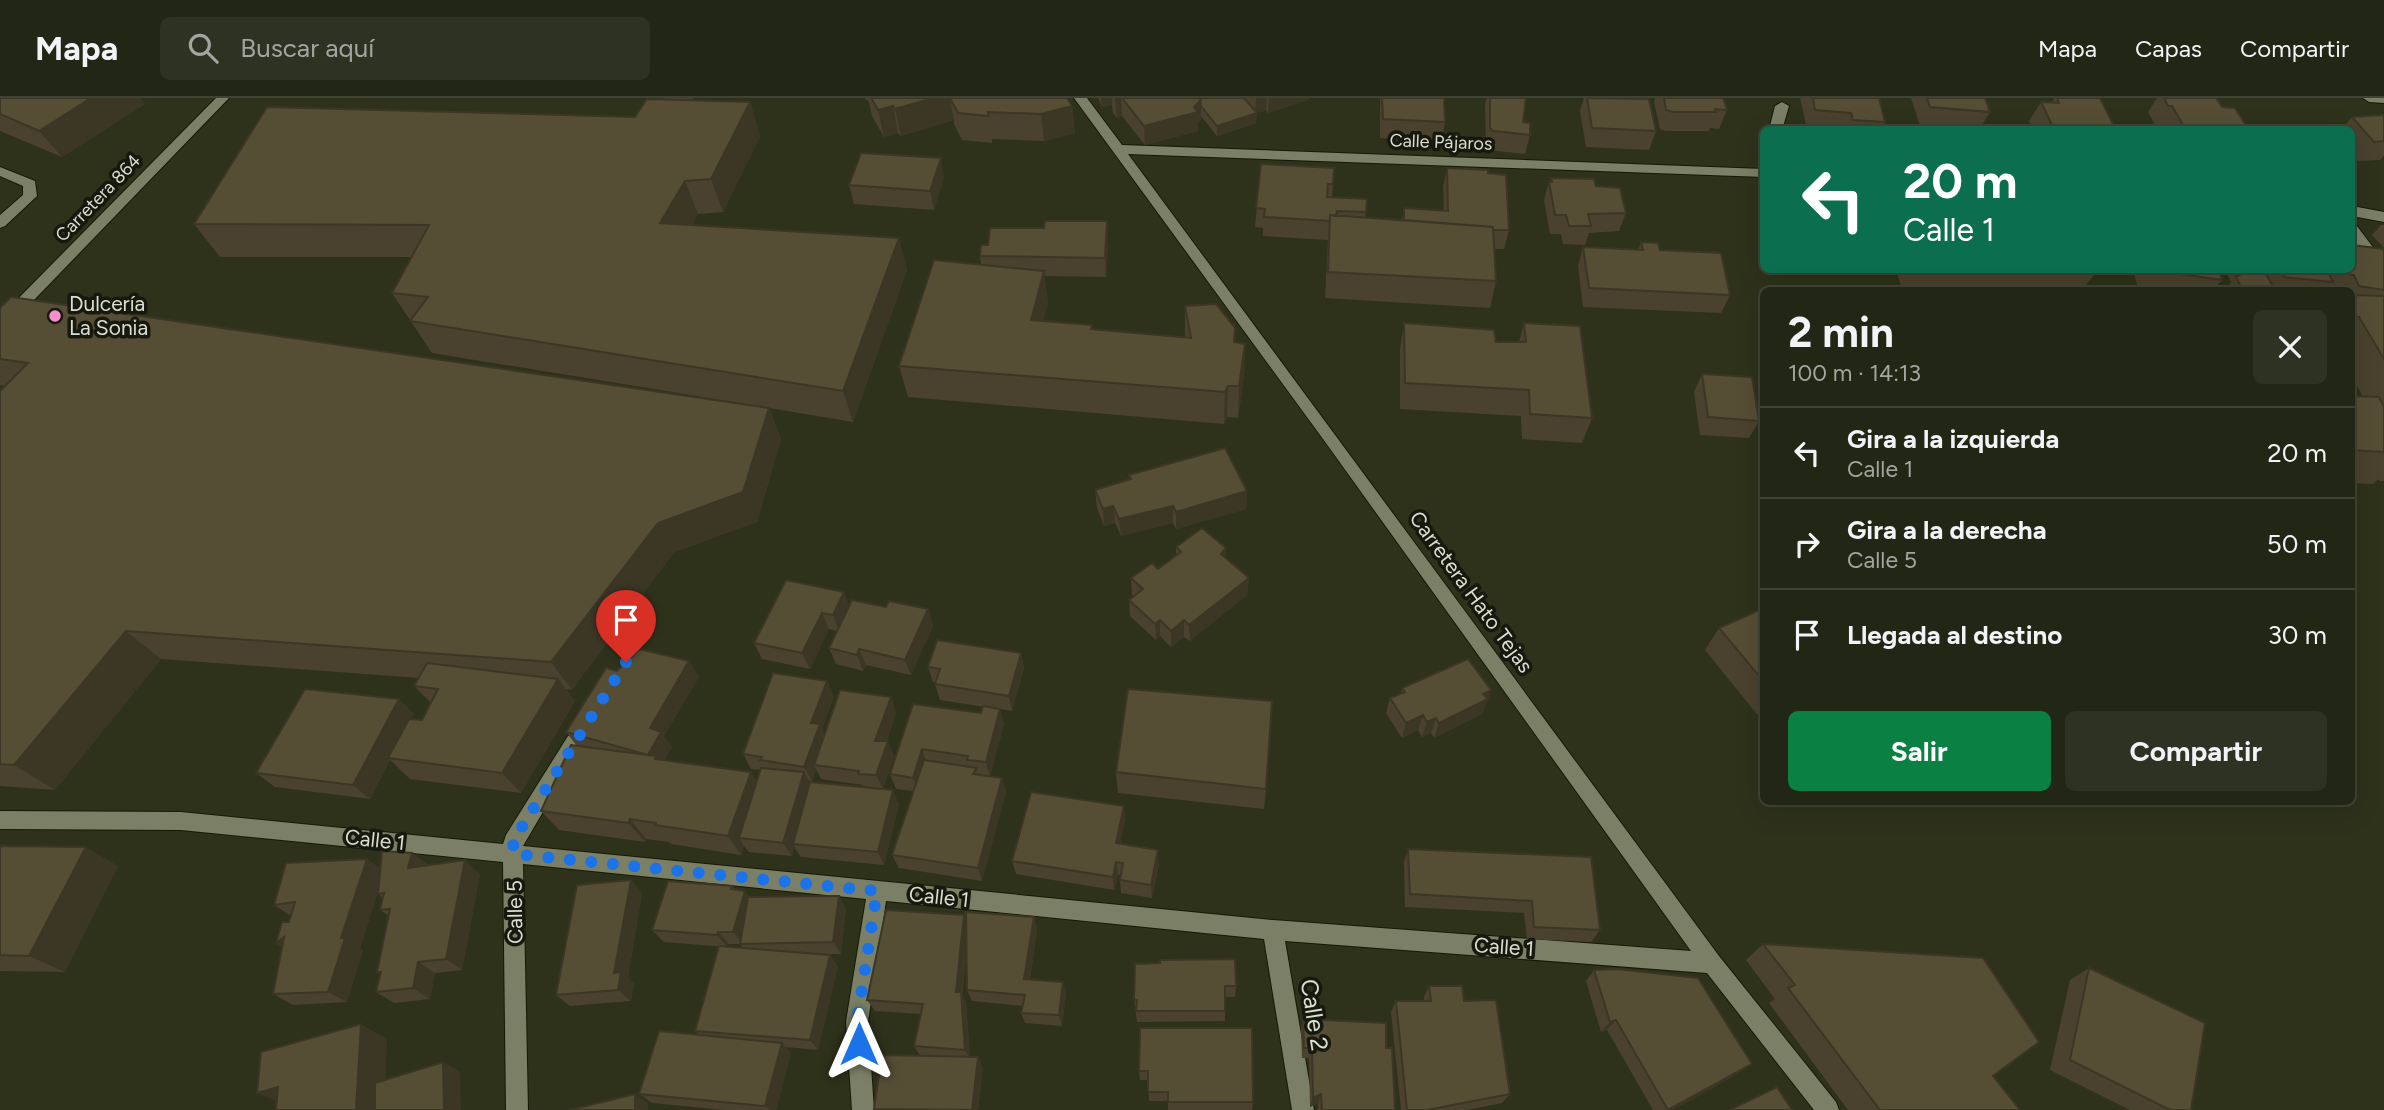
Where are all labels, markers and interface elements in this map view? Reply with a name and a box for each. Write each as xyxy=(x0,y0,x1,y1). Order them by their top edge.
search box xyxy=(160,17,650,80)
text: Mapa xyxy=(35,29,118,68)
icon: search xyxy=(184,29,222,67)
text: Buscar aquí xyxy=(240,32,374,64)
text: Mapa xyxy=(2038,34,2097,63)
text: Capas xyxy=(2135,34,2202,63)
text: Compartir xyxy=(2240,34,2349,63)
street label: Calle Pájaros xyxy=(1389,129,1493,155)
street label: Carretera 864 xyxy=(51,150,145,246)
text: 20 m xyxy=(1903,151,2018,210)
icon: left xyxy=(1788,154,1879,245)
text: Calle 1 xyxy=(1903,211,1995,249)
place label: Dulcería La Sonia xyxy=(69,291,148,340)
text: 2 min xyxy=(1788,307,1894,358)
marker: Dulcería La Sonia xyxy=(47,308,63,324)
button: close xyxy=(2253,310,2327,384)
text: 100 m · 14:13 xyxy=(1788,359,1921,387)
text: Gira a la izquierda xyxy=(1847,423,2059,455)
icon: left xyxy=(1788,434,1826,472)
text: 20 m xyxy=(2267,437,2327,469)
text: Calle 1 xyxy=(1847,455,1913,483)
street label: Carretera Hato Tejas xyxy=(1404,506,1538,677)
text: Gira a la derecha xyxy=(1847,514,2047,546)
icon: right xyxy=(1788,525,1826,563)
text: 50 m xyxy=(2267,528,2327,560)
text: Calle 5 xyxy=(1847,546,1917,574)
pin xyxy=(596,590,656,662)
icon: arrive xyxy=(607,601,645,639)
icon: arrive xyxy=(1788,616,1826,654)
text: Llegada al destino xyxy=(1847,619,2062,651)
text: 30 m xyxy=(2268,619,2327,651)
button: Salir xyxy=(1788,711,2051,791)
button: Compartir xyxy=(2065,711,2327,791)
street label: Calle 1 xyxy=(344,824,406,855)
street label: Calle 5 xyxy=(501,880,528,944)
street label: Calle 1 xyxy=(908,881,970,912)
street label: Calle 1 xyxy=(1473,932,1535,961)
street label: Calle 2 xyxy=(1294,977,1334,1053)
position arrow xyxy=(822,1007,896,1081)

